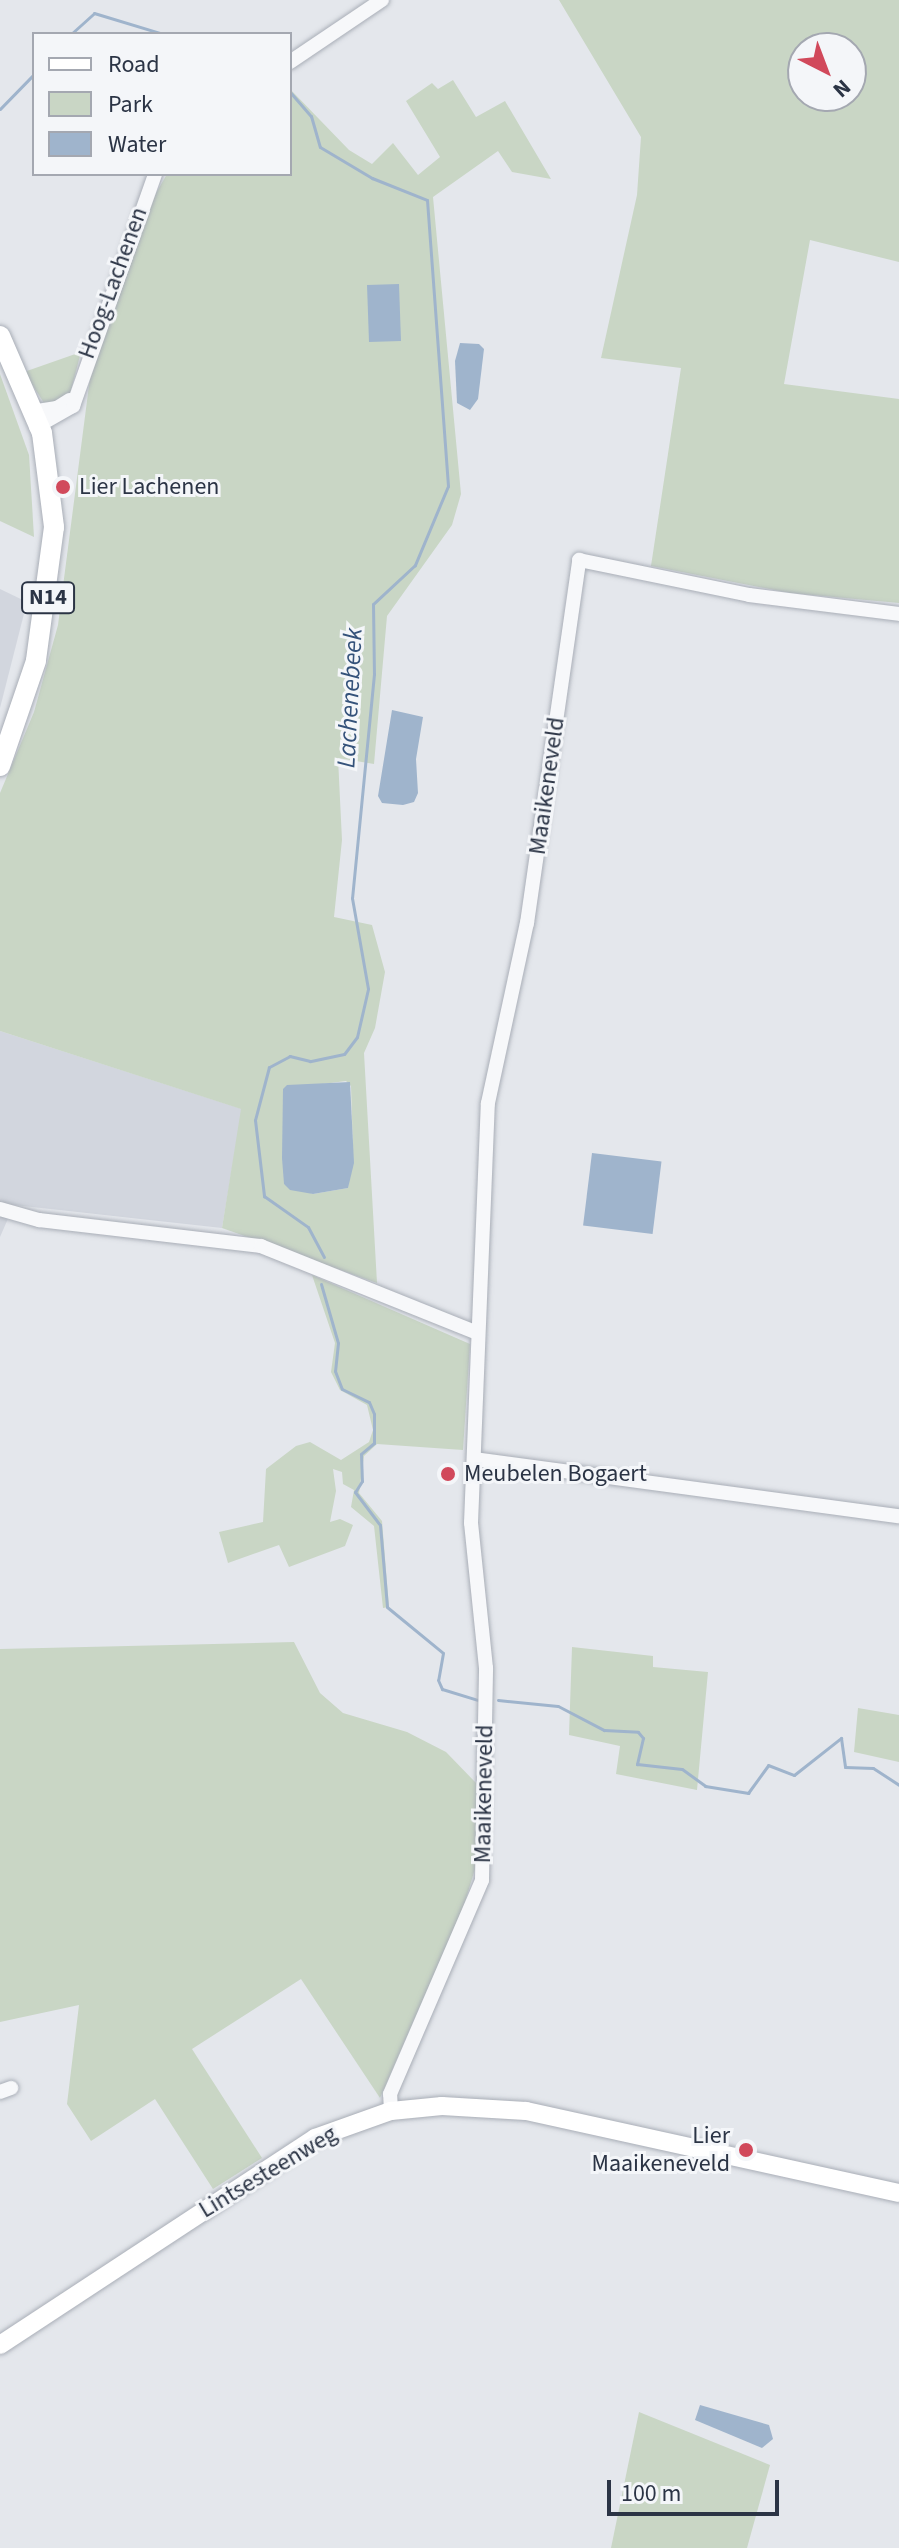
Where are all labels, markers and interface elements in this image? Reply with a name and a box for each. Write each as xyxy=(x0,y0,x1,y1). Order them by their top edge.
legend xyxy=(32,32,292,176)
north arrow xyxy=(787,32,867,112)
text: Road xyxy=(108,47,160,82)
text: N xyxy=(826,72,858,105)
text: Park xyxy=(108,87,153,122)
text: Water xyxy=(108,127,166,162)
street label: Hoog-Lachenen xyxy=(72,203,154,363)
place label: Lier Lachenen xyxy=(79,473,219,501)
marker: Lier Lachenen xyxy=(54,478,72,496)
road number: N14 xyxy=(20,580,76,616)
water label: Lachenebeek xyxy=(331,627,369,769)
street label: Maaikeneveld xyxy=(523,715,571,857)
place label: Meubelen Bogaert xyxy=(464,1460,647,1488)
marker: Meubelen Bogaert xyxy=(439,1465,457,1483)
street label: Maaikeneveld xyxy=(468,1725,500,1863)
street label: Lintsesteenweg xyxy=(194,2120,342,2224)
place label: Lier Maaikeneveld xyxy=(591,2122,730,2178)
marker: Lier Maaikeneveld xyxy=(737,2141,755,2159)
scale bar xyxy=(611,2464,783,2514)
text: 100 m xyxy=(621,2476,681,2511)

